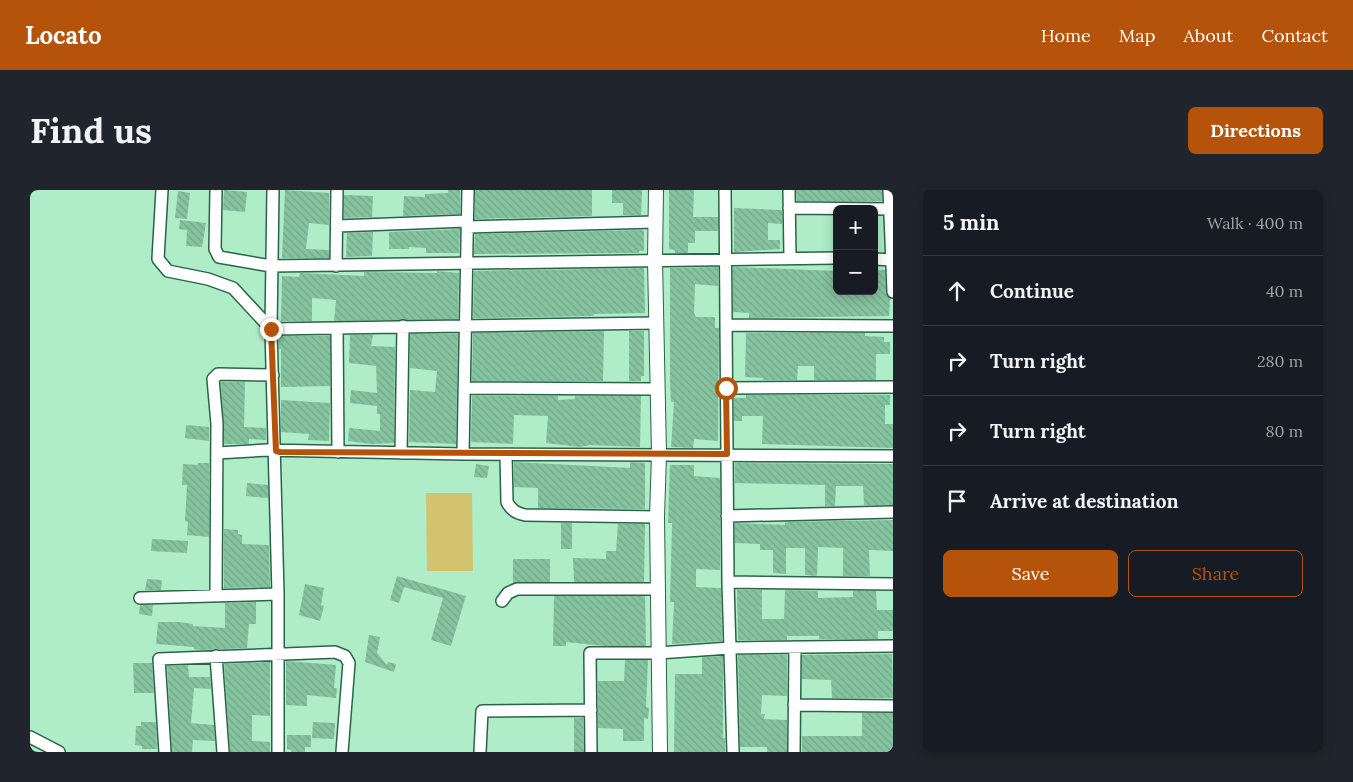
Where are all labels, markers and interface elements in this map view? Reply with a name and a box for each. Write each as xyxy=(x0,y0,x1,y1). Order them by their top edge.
text: Locato xyxy=(25,20,102,51)
text: Home xyxy=(1041,24,1091,47)
text: Map xyxy=(1119,24,1155,47)
text: About xyxy=(1183,24,1233,47)
text: Contact xyxy=(1261,24,1328,47)
button: Directions xyxy=(1188,107,1323,154)
text: Find us xyxy=(30,108,152,153)
map controls xyxy=(833,205,878,295)
button: + xyxy=(833,205,878,250)
text: 5 min xyxy=(943,209,999,236)
text: Walk · 400 m xyxy=(1207,213,1303,233)
button: − xyxy=(833,250,878,295)
icon: ahead xyxy=(943,277,971,305)
text: Continue xyxy=(990,279,1074,303)
text: 40 m xyxy=(1266,281,1303,301)
route end xyxy=(260,318,283,341)
icon: right xyxy=(943,347,971,375)
text: Turn right xyxy=(990,349,1086,373)
text: 280 m xyxy=(1257,351,1303,371)
route start xyxy=(715,377,738,400)
icon: right xyxy=(943,417,971,445)
text: Turn right xyxy=(990,419,1086,443)
text: 80 m xyxy=(1266,421,1303,441)
icon: arrive xyxy=(943,487,971,515)
text: Arrive at destination xyxy=(990,489,1179,513)
button: Save xyxy=(943,550,1118,597)
button: Share xyxy=(1128,550,1303,597)

